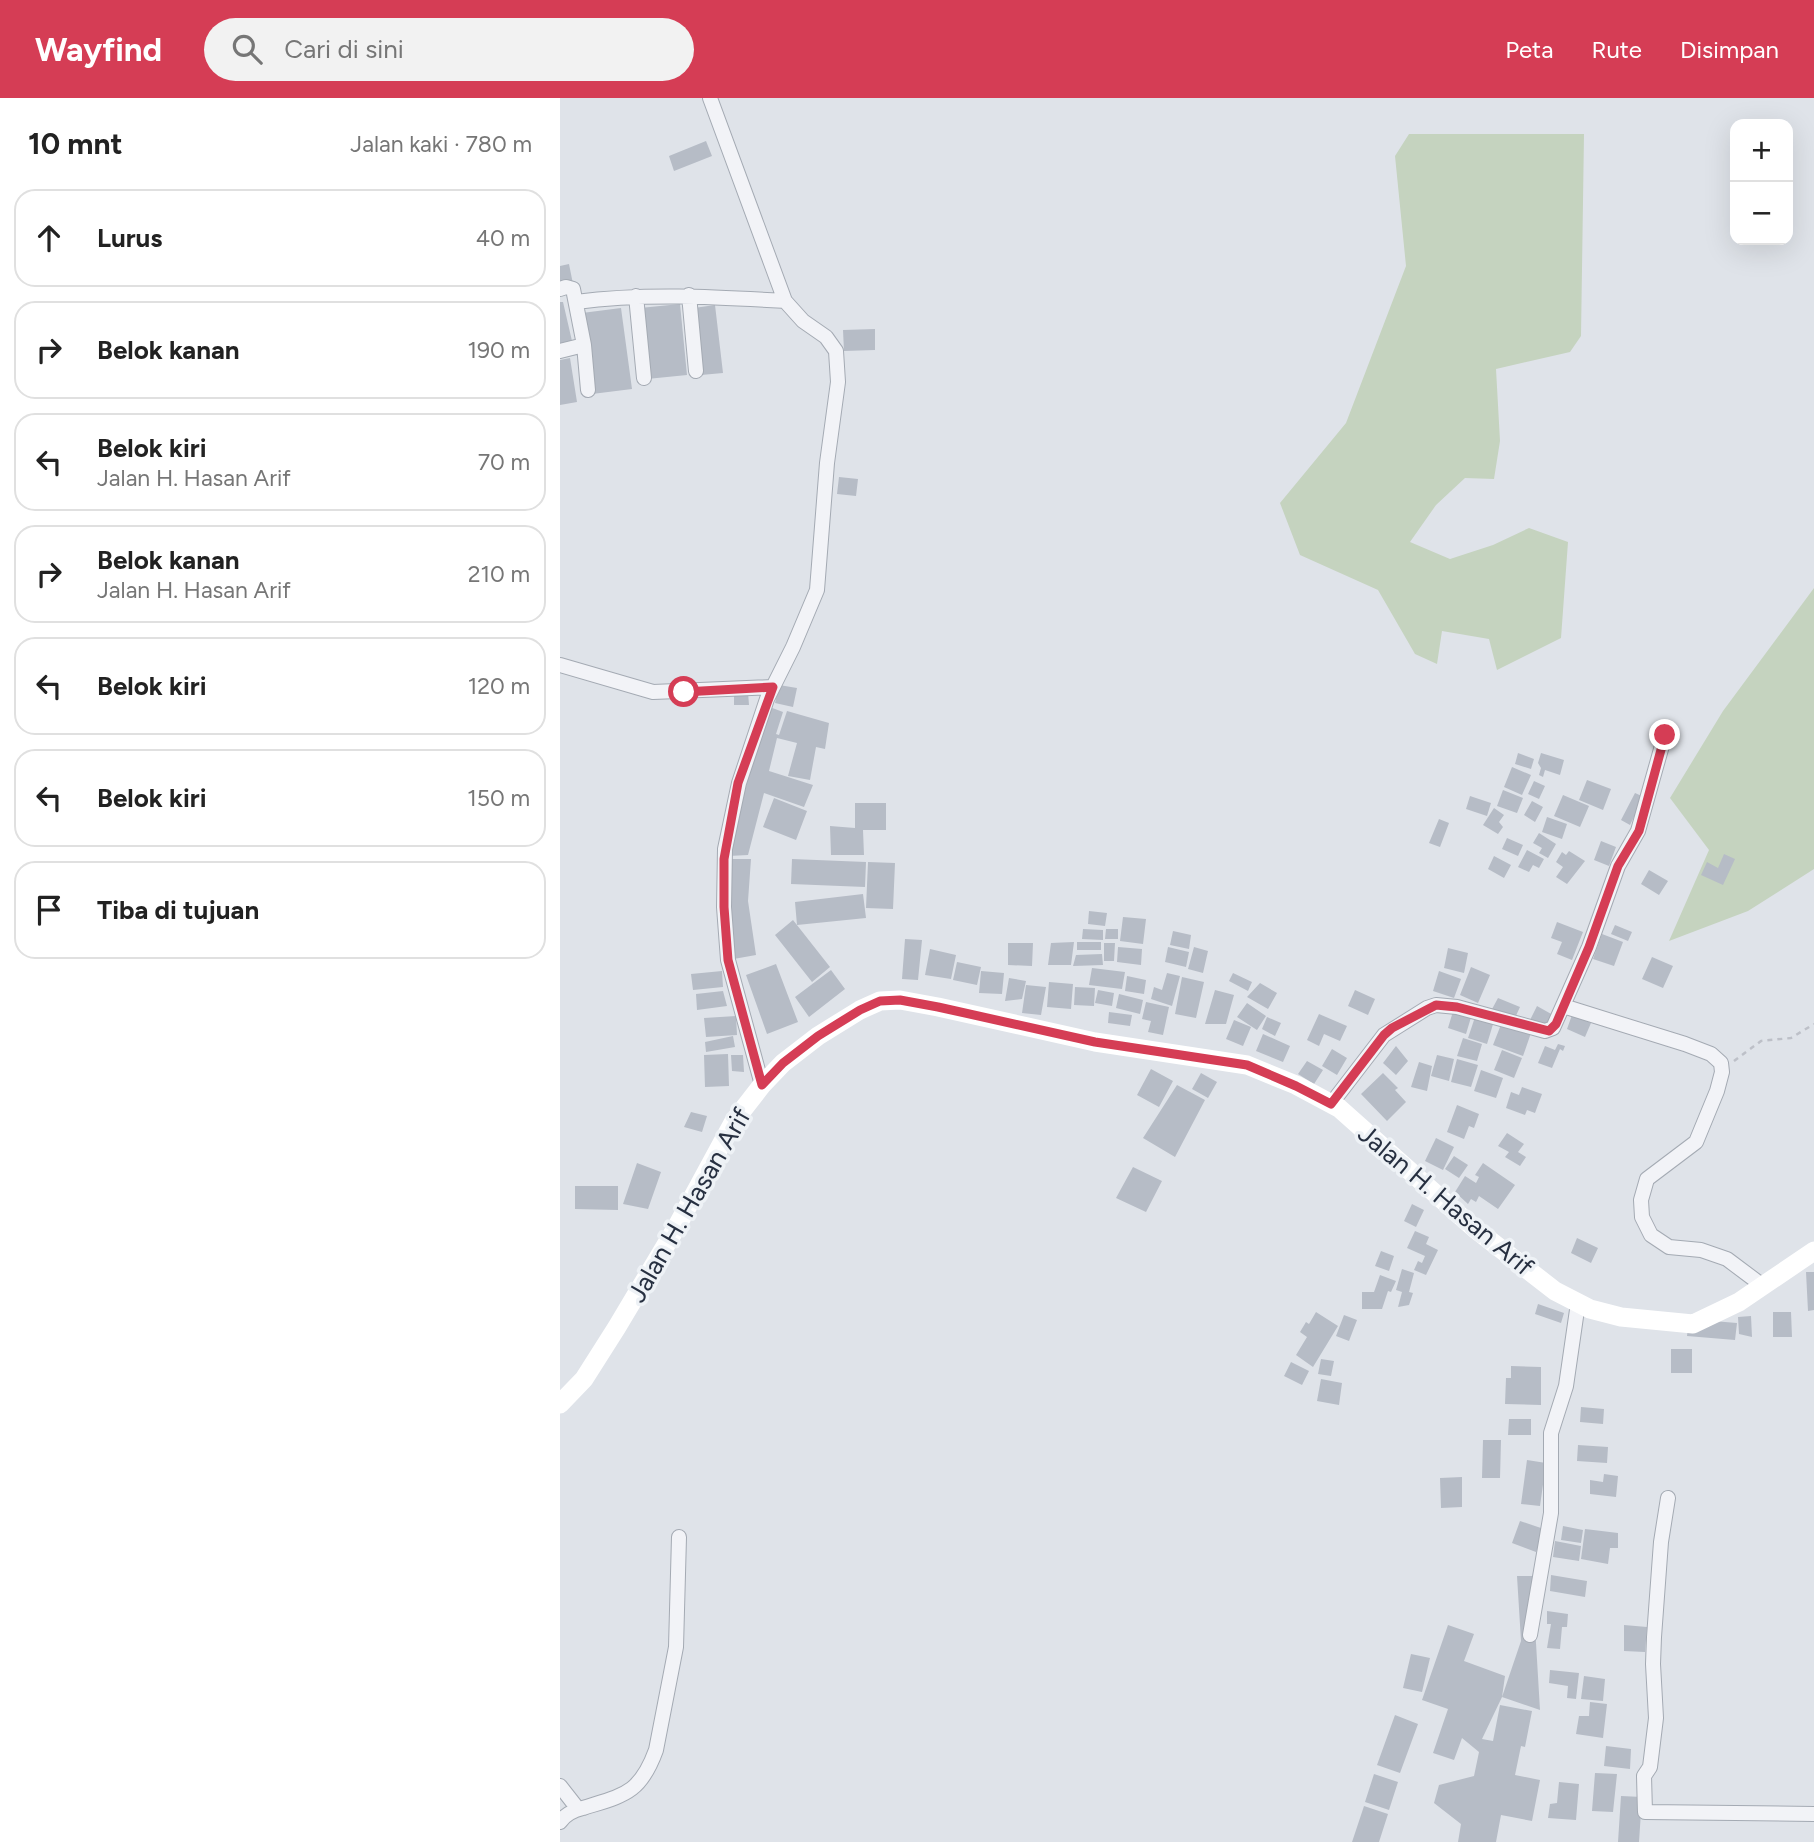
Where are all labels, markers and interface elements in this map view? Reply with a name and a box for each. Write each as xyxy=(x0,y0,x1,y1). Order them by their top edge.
search box xyxy=(204,18,694,81)
text: Wayfind xyxy=(35,30,162,69)
icon: search xyxy=(228,30,266,68)
text: Cari di sini xyxy=(284,33,404,65)
text: Peta xyxy=(1505,35,1553,64)
text: Rute xyxy=(1591,35,1642,64)
text: Disimpan xyxy=(1680,35,1779,64)
map controls xyxy=(1730,119,1793,245)
button: + xyxy=(1730,119,1793,182)
text: 10 mnt xyxy=(28,125,123,162)
text: Jalan kaki · 780 m xyxy=(350,130,532,158)
button: − xyxy=(1730,182,1793,245)
icon: ahead xyxy=(30,219,68,257)
text: Lurus xyxy=(97,222,162,254)
text: 40 m xyxy=(476,224,530,252)
icon: right xyxy=(30,331,68,369)
text: Belok kanan xyxy=(97,334,240,366)
text: 190 m xyxy=(467,336,530,364)
text: Belok kiri xyxy=(97,432,206,464)
icon: left xyxy=(30,443,68,481)
text: 70 m xyxy=(478,448,530,476)
text: Jalan H. Hasan Arif xyxy=(97,464,291,492)
text: Belok kanan xyxy=(97,544,240,576)
icon: right xyxy=(30,555,68,593)
text: 210 m xyxy=(468,560,530,588)
text: Jalan H. Hasan Arif xyxy=(97,576,291,604)
icon: left xyxy=(30,667,68,705)
text: Belok kiri xyxy=(97,670,206,702)
text: 120 m xyxy=(468,672,530,700)
route start xyxy=(668,676,699,707)
route end xyxy=(1649,719,1680,750)
icon: left xyxy=(30,779,68,817)
text: Belok kiri xyxy=(97,782,206,814)
text: 150 m xyxy=(467,784,530,812)
icon: arrive xyxy=(30,891,68,929)
text: Tiba di tujuan xyxy=(97,894,259,926)
street label: Jalan H. Hasan Arif xyxy=(620,1102,758,1308)
street label: Jalan H. Hasan Arif xyxy=(1352,1117,1540,1283)

